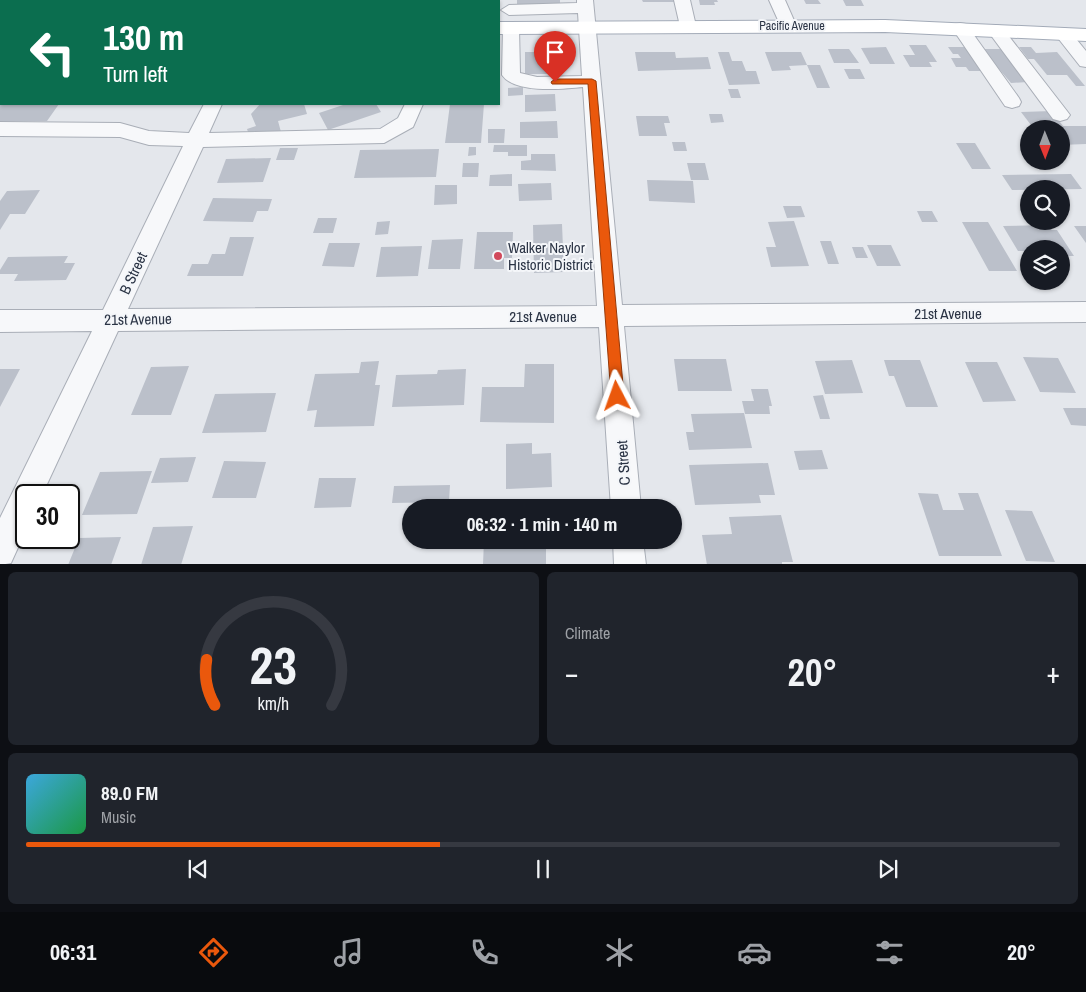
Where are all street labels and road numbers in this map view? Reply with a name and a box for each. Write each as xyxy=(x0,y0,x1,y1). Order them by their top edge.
street label: Pacific Avenue xyxy=(759,18,825,34)
street label: B Street xyxy=(114,248,152,298)
street label: 21st Avenue xyxy=(914,303,982,324)
street label: 21st Avenue xyxy=(509,306,577,327)
street label: 21st Avenue xyxy=(104,308,172,330)
street label: C Street xyxy=(611,439,635,486)

